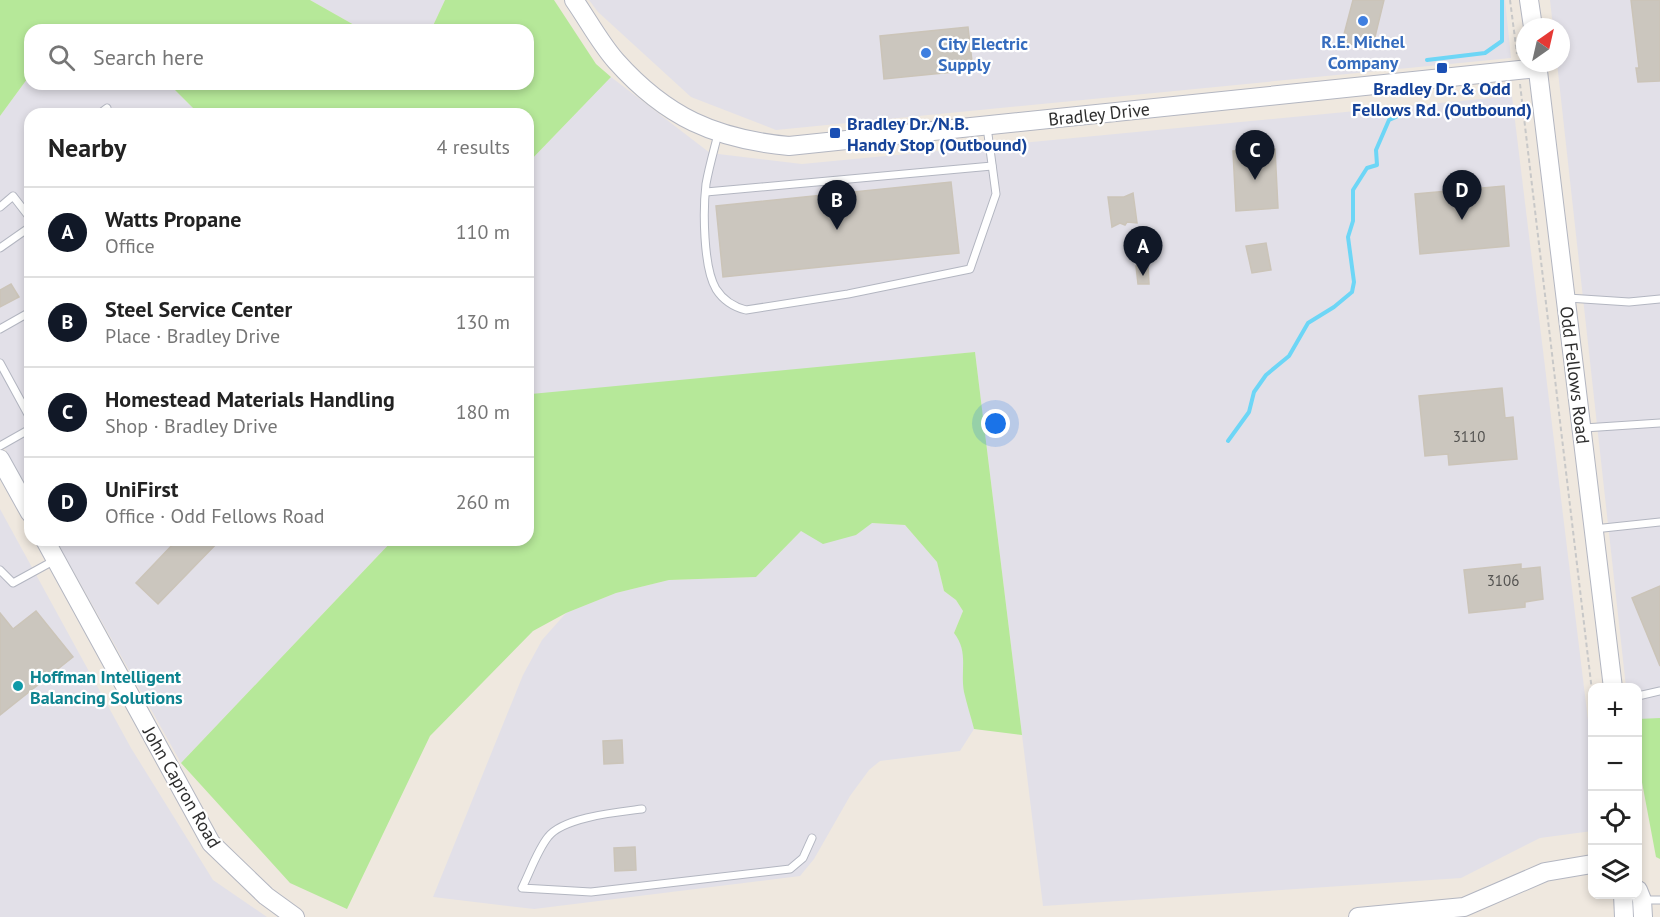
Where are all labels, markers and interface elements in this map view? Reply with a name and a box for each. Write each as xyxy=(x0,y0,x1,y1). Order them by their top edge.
marker: R.E. Michel Company xyxy=(1356,14,1370,28)
north arrow xyxy=(1516,18,1570,72)
search box xyxy=(24,24,534,90)
place label: R.E. Michel Company xyxy=(1321,30,1406,74)
place label: City Electric Supply xyxy=(938,32,1028,76)
icon: search xyxy=(45,41,78,74)
text: Search here xyxy=(93,43,204,71)
marker: City Electric Supply xyxy=(919,46,933,60)
marker: Bradley Dr. & Odd Fellows Rd. (Outbound) xyxy=(1435,61,1449,75)
place label: Bradley Dr. & Odd Fellows Rd. (Outbound) xyxy=(1352,77,1532,121)
street label: Bradley Drive xyxy=(1047,97,1151,131)
place label: Bradley Dr./N.B. Handy Stop (Outbound) xyxy=(847,112,1027,156)
marker: Bradley Dr./N.B. Handy Stop (Outbound) xyxy=(828,126,842,140)
pin: C xyxy=(1236,130,1274,180)
text: Nearby xyxy=(48,131,126,164)
text: 4 results xyxy=(437,134,510,160)
pin: D xyxy=(1442,170,1482,220)
pin: B xyxy=(818,180,856,230)
text: Watts Propane xyxy=(105,205,241,233)
text: A xyxy=(61,219,74,245)
text: 110 m xyxy=(456,219,510,245)
pin: A xyxy=(1124,226,1162,276)
text: Office xyxy=(105,233,155,259)
text: Steel Service Center xyxy=(105,295,292,323)
street label: Odd Fellows Road xyxy=(1555,305,1595,445)
text: B xyxy=(62,309,73,335)
text: 130 m xyxy=(456,309,510,335)
text: Place · Bradley Drive xyxy=(105,323,280,349)
text: Homestead Materials Handling xyxy=(105,385,395,413)
text: C xyxy=(62,399,73,425)
text: 180 m xyxy=(456,399,510,425)
your location xyxy=(981,409,1010,438)
text: Shop · Bradley Drive xyxy=(105,413,278,439)
house number: 3110 xyxy=(1453,427,1485,446)
text: UniFirst xyxy=(105,475,178,503)
text: D xyxy=(61,489,74,515)
text: 260 m xyxy=(456,489,510,515)
text: Office · Odd Fellows Road xyxy=(105,503,325,529)
house number: 3106 xyxy=(1487,571,1519,590)
place label: Hoffman Intelligent Balancing Solutions xyxy=(30,665,183,709)
marker: Hoffman Intelligent Balancing Solutions xyxy=(11,679,25,693)
map controls xyxy=(1588,683,1642,899)
button: + xyxy=(1588,683,1642,737)
street label: John Capron Road xyxy=(137,721,226,852)
button: − xyxy=(1588,737,1642,791)
button: locate xyxy=(1588,791,1642,845)
button: layers xyxy=(1588,845,1642,899)

